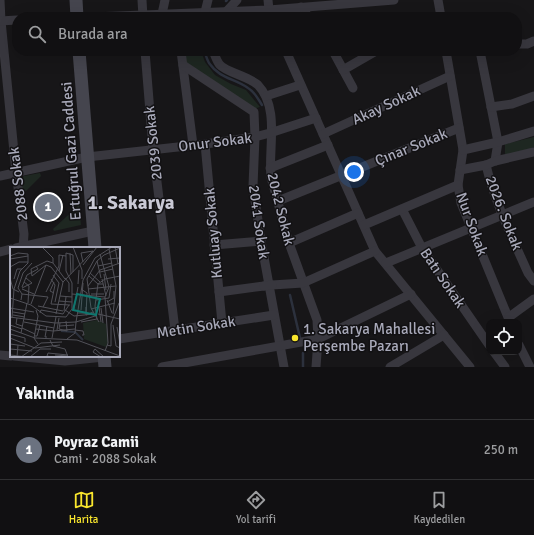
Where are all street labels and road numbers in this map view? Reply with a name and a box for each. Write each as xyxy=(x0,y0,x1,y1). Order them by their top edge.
street label: Ertuğrul Gazi Caddesi xyxy=(57,81,85,221)
street label: Akay Sokak xyxy=(349,81,423,129)
street label: 2039 Sokak xyxy=(140,105,166,181)
street label: Çınar Sokak xyxy=(372,124,450,170)
street label: Onur Sokak xyxy=(177,129,253,155)
street label: 2088 Sokak xyxy=(4,145,31,222)
street label: 2042 Sokak xyxy=(263,171,299,248)
street label: 2026. Sokak xyxy=(482,173,527,253)
street label: 2041 Sokak xyxy=(245,184,273,261)
street label: Kutluay Sokak xyxy=(200,186,226,279)
street label: Nur Sokak xyxy=(452,190,492,259)
street label: Batı Sokak xyxy=(417,245,470,312)
street label: Metin Sokak xyxy=(155,312,237,342)

